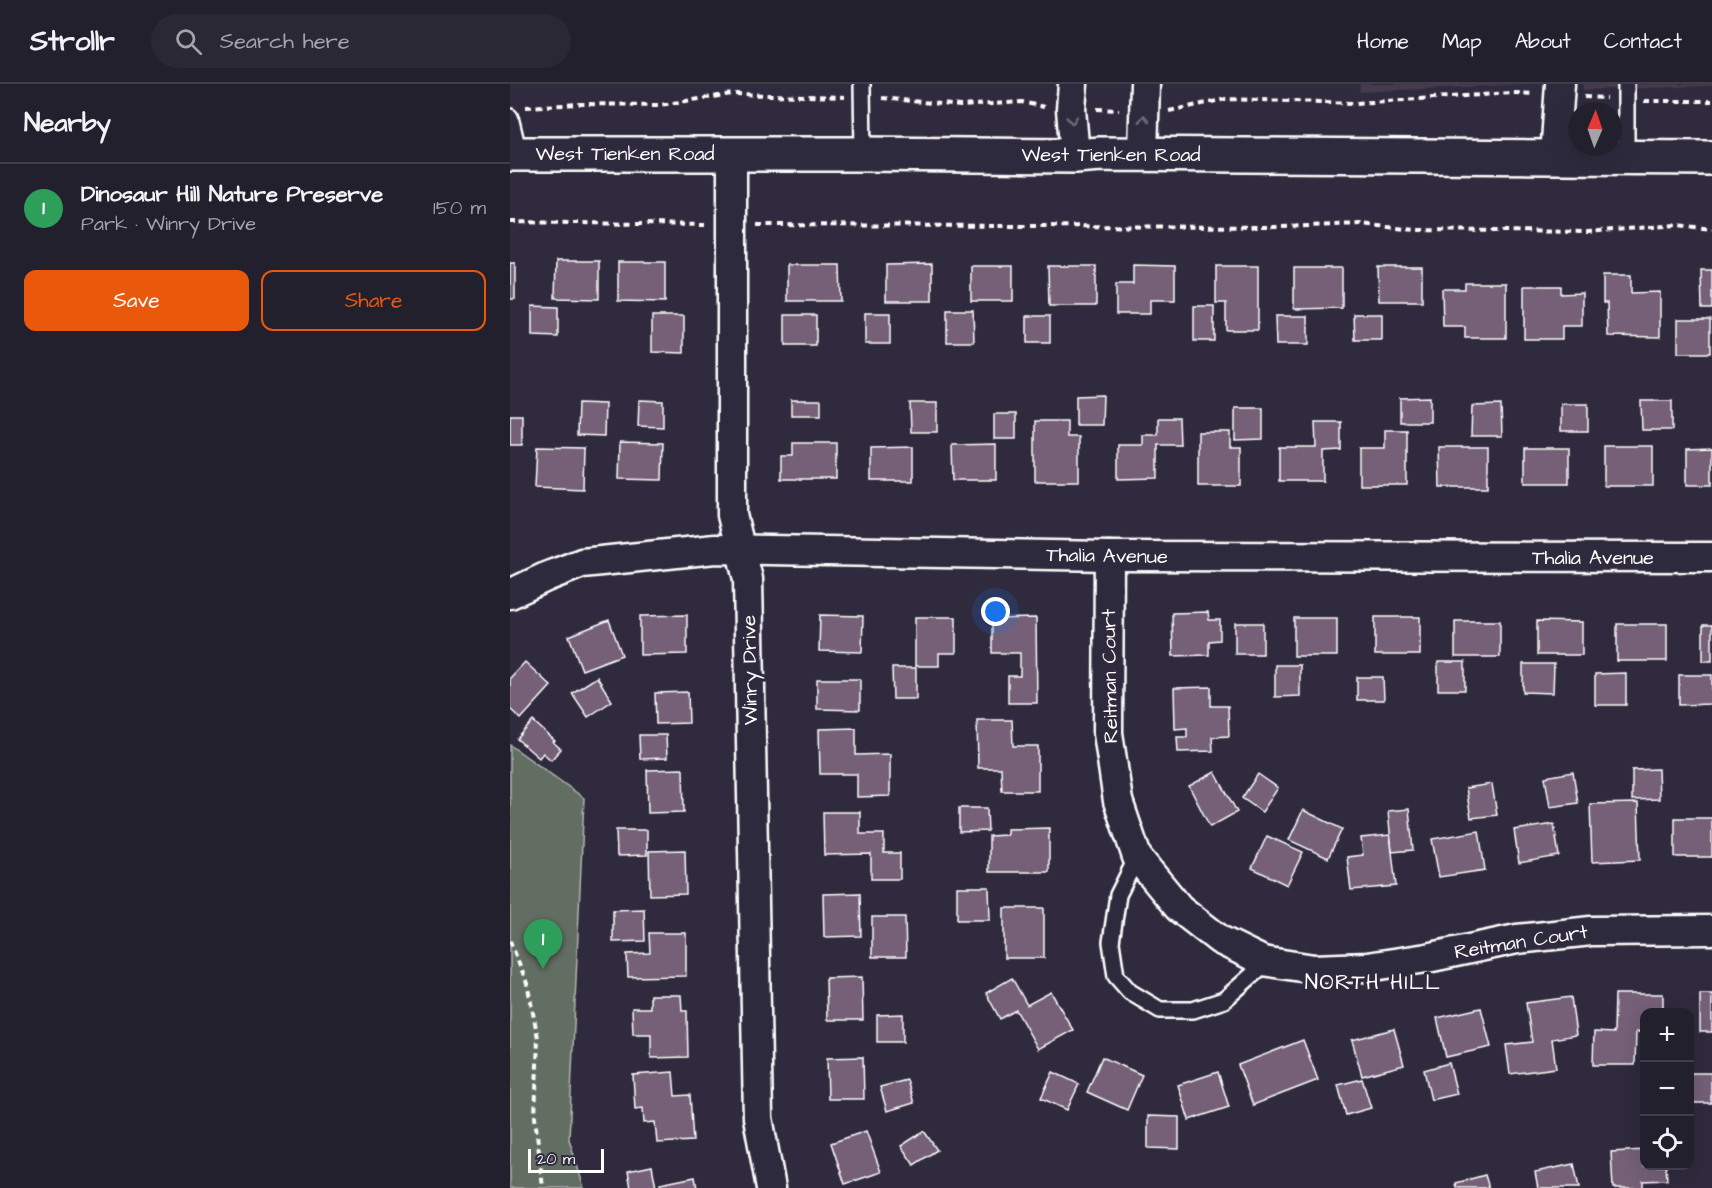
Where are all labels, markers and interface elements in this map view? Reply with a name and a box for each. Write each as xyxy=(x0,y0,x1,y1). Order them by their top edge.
search box xyxy=(151,14,571,68)
text: Strollr xyxy=(30,22,115,61)
icon: search xyxy=(172,25,205,58)
text: Search here xyxy=(220,26,350,57)
text: Home xyxy=(1357,27,1409,56)
text: Map xyxy=(1442,27,1482,56)
text: About xyxy=(1515,27,1571,56)
text: Contact xyxy=(1604,27,1682,56)
north arrow xyxy=(1568,102,1622,156)
text: Nearby xyxy=(24,105,111,141)
one-way arrow xyxy=(1065,115,1078,124)
one-way arrow xyxy=(1138,115,1150,124)
street label: West Tienken Road xyxy=(535,140,715,168)
street label: West Tienken Road xyxy=(1021,141,1201,169)
text: Dinosaur Hill Nature Preserve xyxy=(81,179,383,210)
text: 1 xyxy=(42,194,45,222)
text: 150 m xyxy=(433,194,486,222)
text: Park · Winry Drive xyxy=(81,210,256,238)
button: Save xyxy=(24,270,249,331)
button: Share xyxy=(261,270,486,331)
street label: Thalia Avenue xyxy=(1046,541,1168,571)
street label: Thalia Avenue xyxy=(1532,544,1654,572)
your location xyxy=(981,597,1010,626)
street label: Reitman Court xyxy=(1095,608,1125,744)
street label: Winry Drive xyxy=(735,615,766,725)
street label: Reitman Court xyxy=(1452,918,1590,966)
pin: 1 xyxy=(524,920,562,969)
district label: NORTH HILL xyxy=(1305,968,1441,997)
map controls xyxy=(1640,1008,1694,1170)
button: + xyxy=(1640,1008,1694,1062)
button: − xyxy=(1640,1062,1694,1116)
button: locate xyxy=(1640,1116,1694,1170)
scale bar xyxy=(528,1146,604,1174)
text: 20 m xyxy=(537,1148,575,1170)

